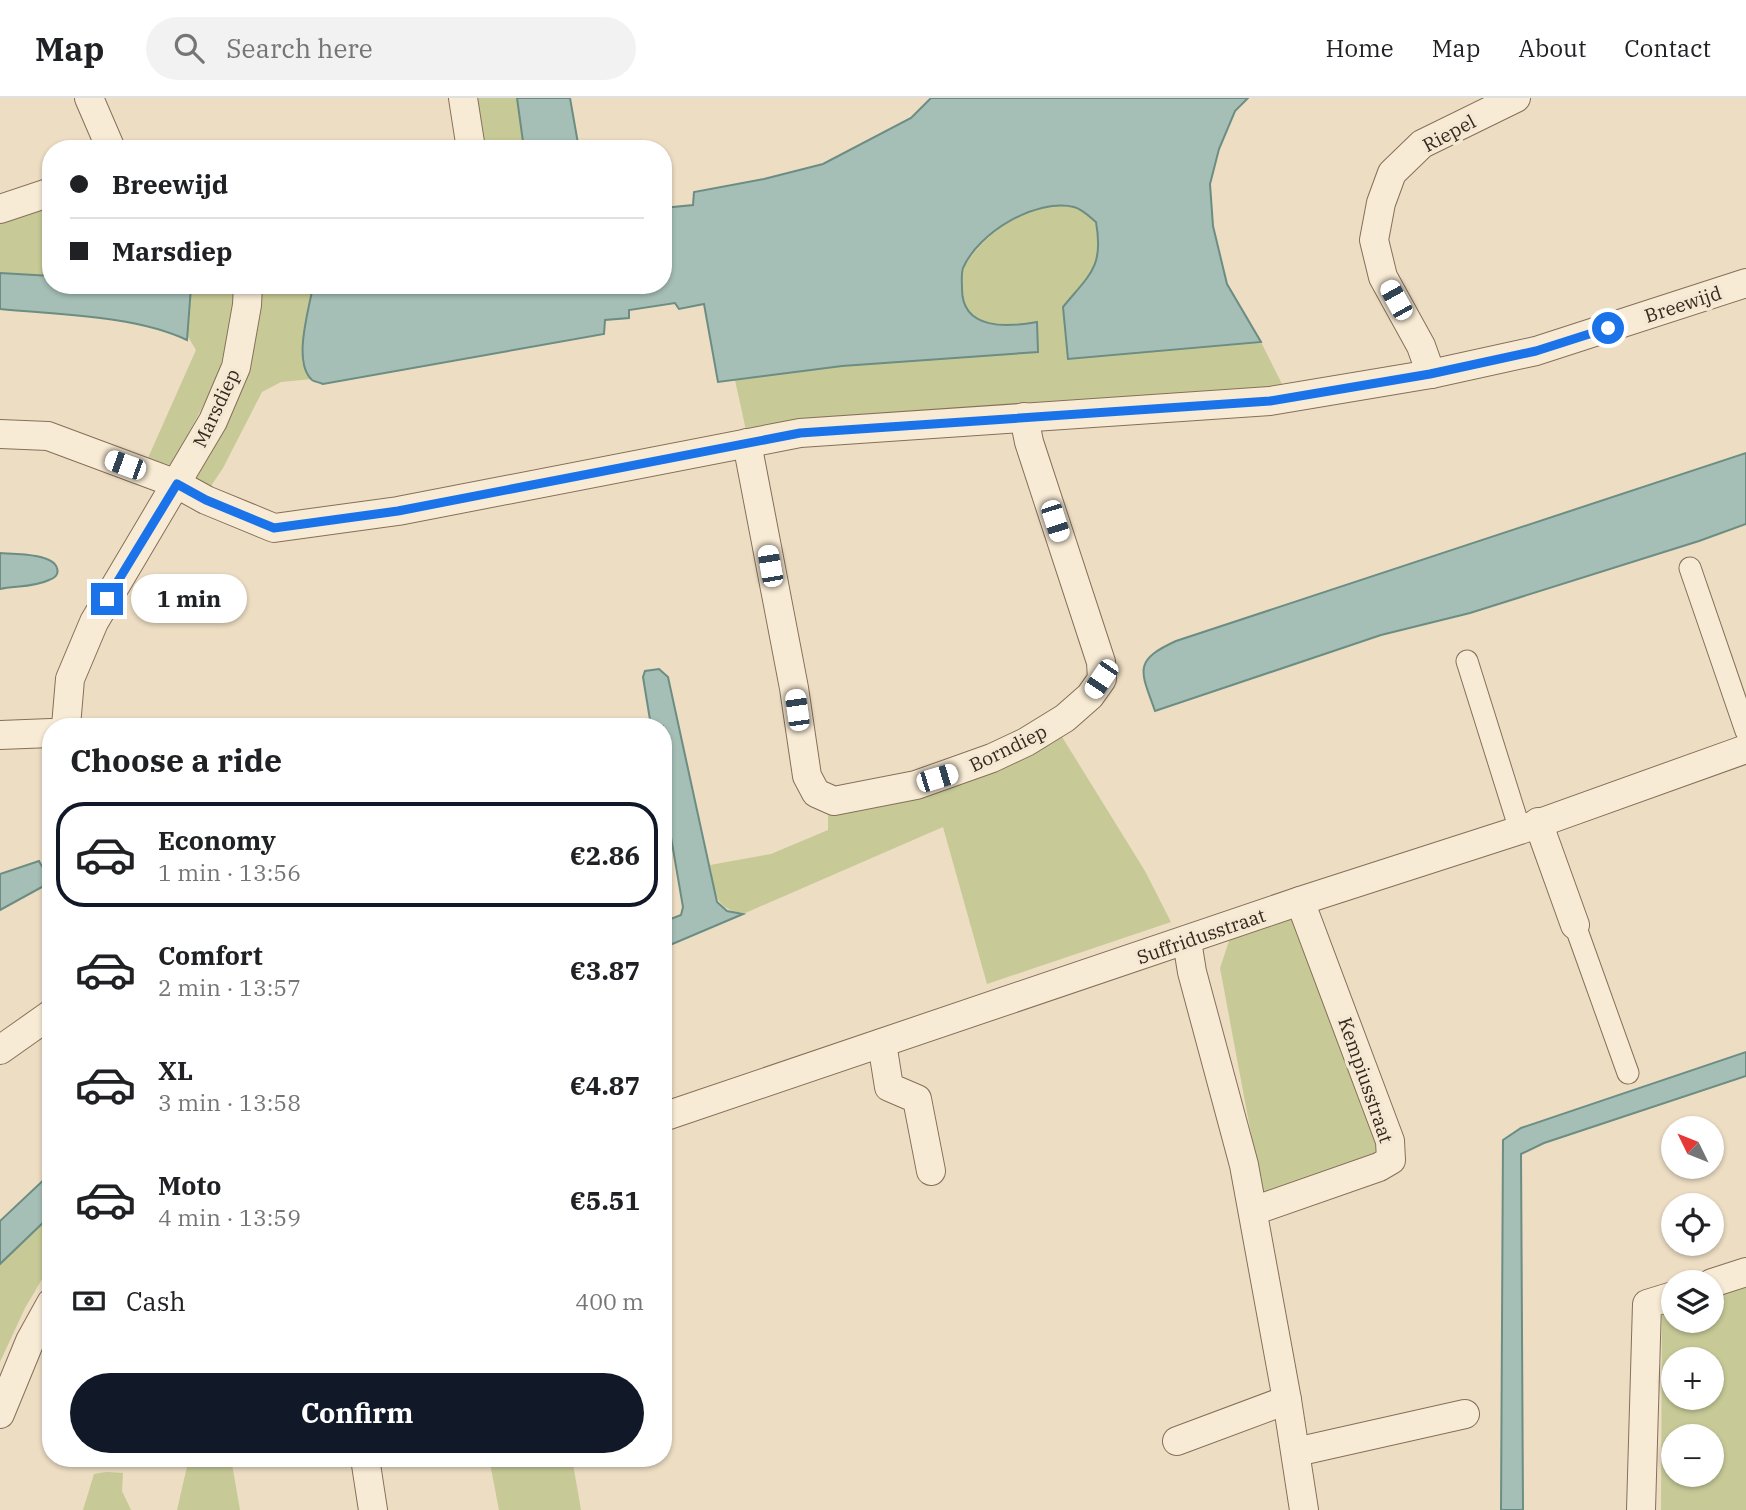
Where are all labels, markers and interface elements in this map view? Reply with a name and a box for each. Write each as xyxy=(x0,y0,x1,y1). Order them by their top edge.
search box xyxy=(146,17,636,80)
text: Map xyxy=(35,27,104,70)
icon: search xyxy=(170,29,208,67)
text: Search here xyxy=(226,31,373,65)
text: Home xyxy=(1326,32,1394,64)
text: Map xyxy=(1432,32,1480,64)
text: About xyxy=(1518,32,1586,64)
text: Contact xyxy=(1624,32,1711,64)
street label: Riepel xyxy=(1418,109,1480,157)
text: Breewijd xyxy=(112,167,228,201)
text: Marsdiep xyxy=(112,234,232,268)
car xyxy=(1377,277,1416,323)
street label: Breewijd xyxy=(1641,280,1725,328)
route start xyxy=(1592,312,1624,344)
street label: Marsdiep xyxy=(187,365,245,451)
car xyxy=(102,448,149,482)
car xyxy=(1039,498,1072,544)
car xyxy=(757,543,784,589)
callout: 1 min xyxy=(132,574,247,624)
route end xyxy=(91,583,123,615)
text: 1 min xyxy=(157,583,221,613)
car xyxy=(1081,656,1122,702)
car xyxy=(784,688,811,732)
street label: Borndiep xyxy=(965,719,1051,777)
text: Choose a ride xyxy=(70,739,282,781)
car xyxy=(914,762,961,794)
icon: car xyxy=(74,823,137,886)
text: Economy xyxy=(158,823,276,857)
text: €2.86 xyxy=(570,838,640,872)
text: 1 min · 13:56 xyxy=(158,857,301,887)
street label: Suffridusstraat xyxy=(1134,903,1269,969)
icon: car xyxy=(74,938,137,1001)
text: Comfort xyxy=(158,938,263,972)
text: €3.87 xyxy=(570,953,640,987)
text: 2 min · 13:57 xyxy=(158,972,301,1002)
street label: Kempiusstraat xyxy=(1333,1014,1399,1146)
icon: car xyxy=(74,1053,137,1116)
text: XL xyxy=(158,1053,193,1087)
text: €4.87 xyxy=(570,1068,640,1102)
text: 3 min · 13:58 xyxy=(158,1087,301,1117)
north arrow xyxy=(1661,1116,1724,1180)
map controls xyxy=(1661,1116,1724,1487)
icon: car xyxy=(74,1168,137,1231)
text: Moto xyxy=(158,1168,221,1202)
text: €5.51 xyxy=(570,1183,640,1217)
button: locate xyxy=(1661,1193,1724,1256)
text: 4 min · 13:59 xyxy=(158,1202,301,1232)
button: layers xyxy=(1661,1270,1724,1333)
icon: cash xyxy=(70,1282,108,1320)
text: Cash xyxy=(126,1284,186,1318)
text: 400 m xyxy=(575,1286,644,1316)
button: + xyxy=(1661,1347,1724,1410)
button: Confirm xyxy=(70,1373,644,1453)
button: − xyxy=(1661,1424,1724,1487)

